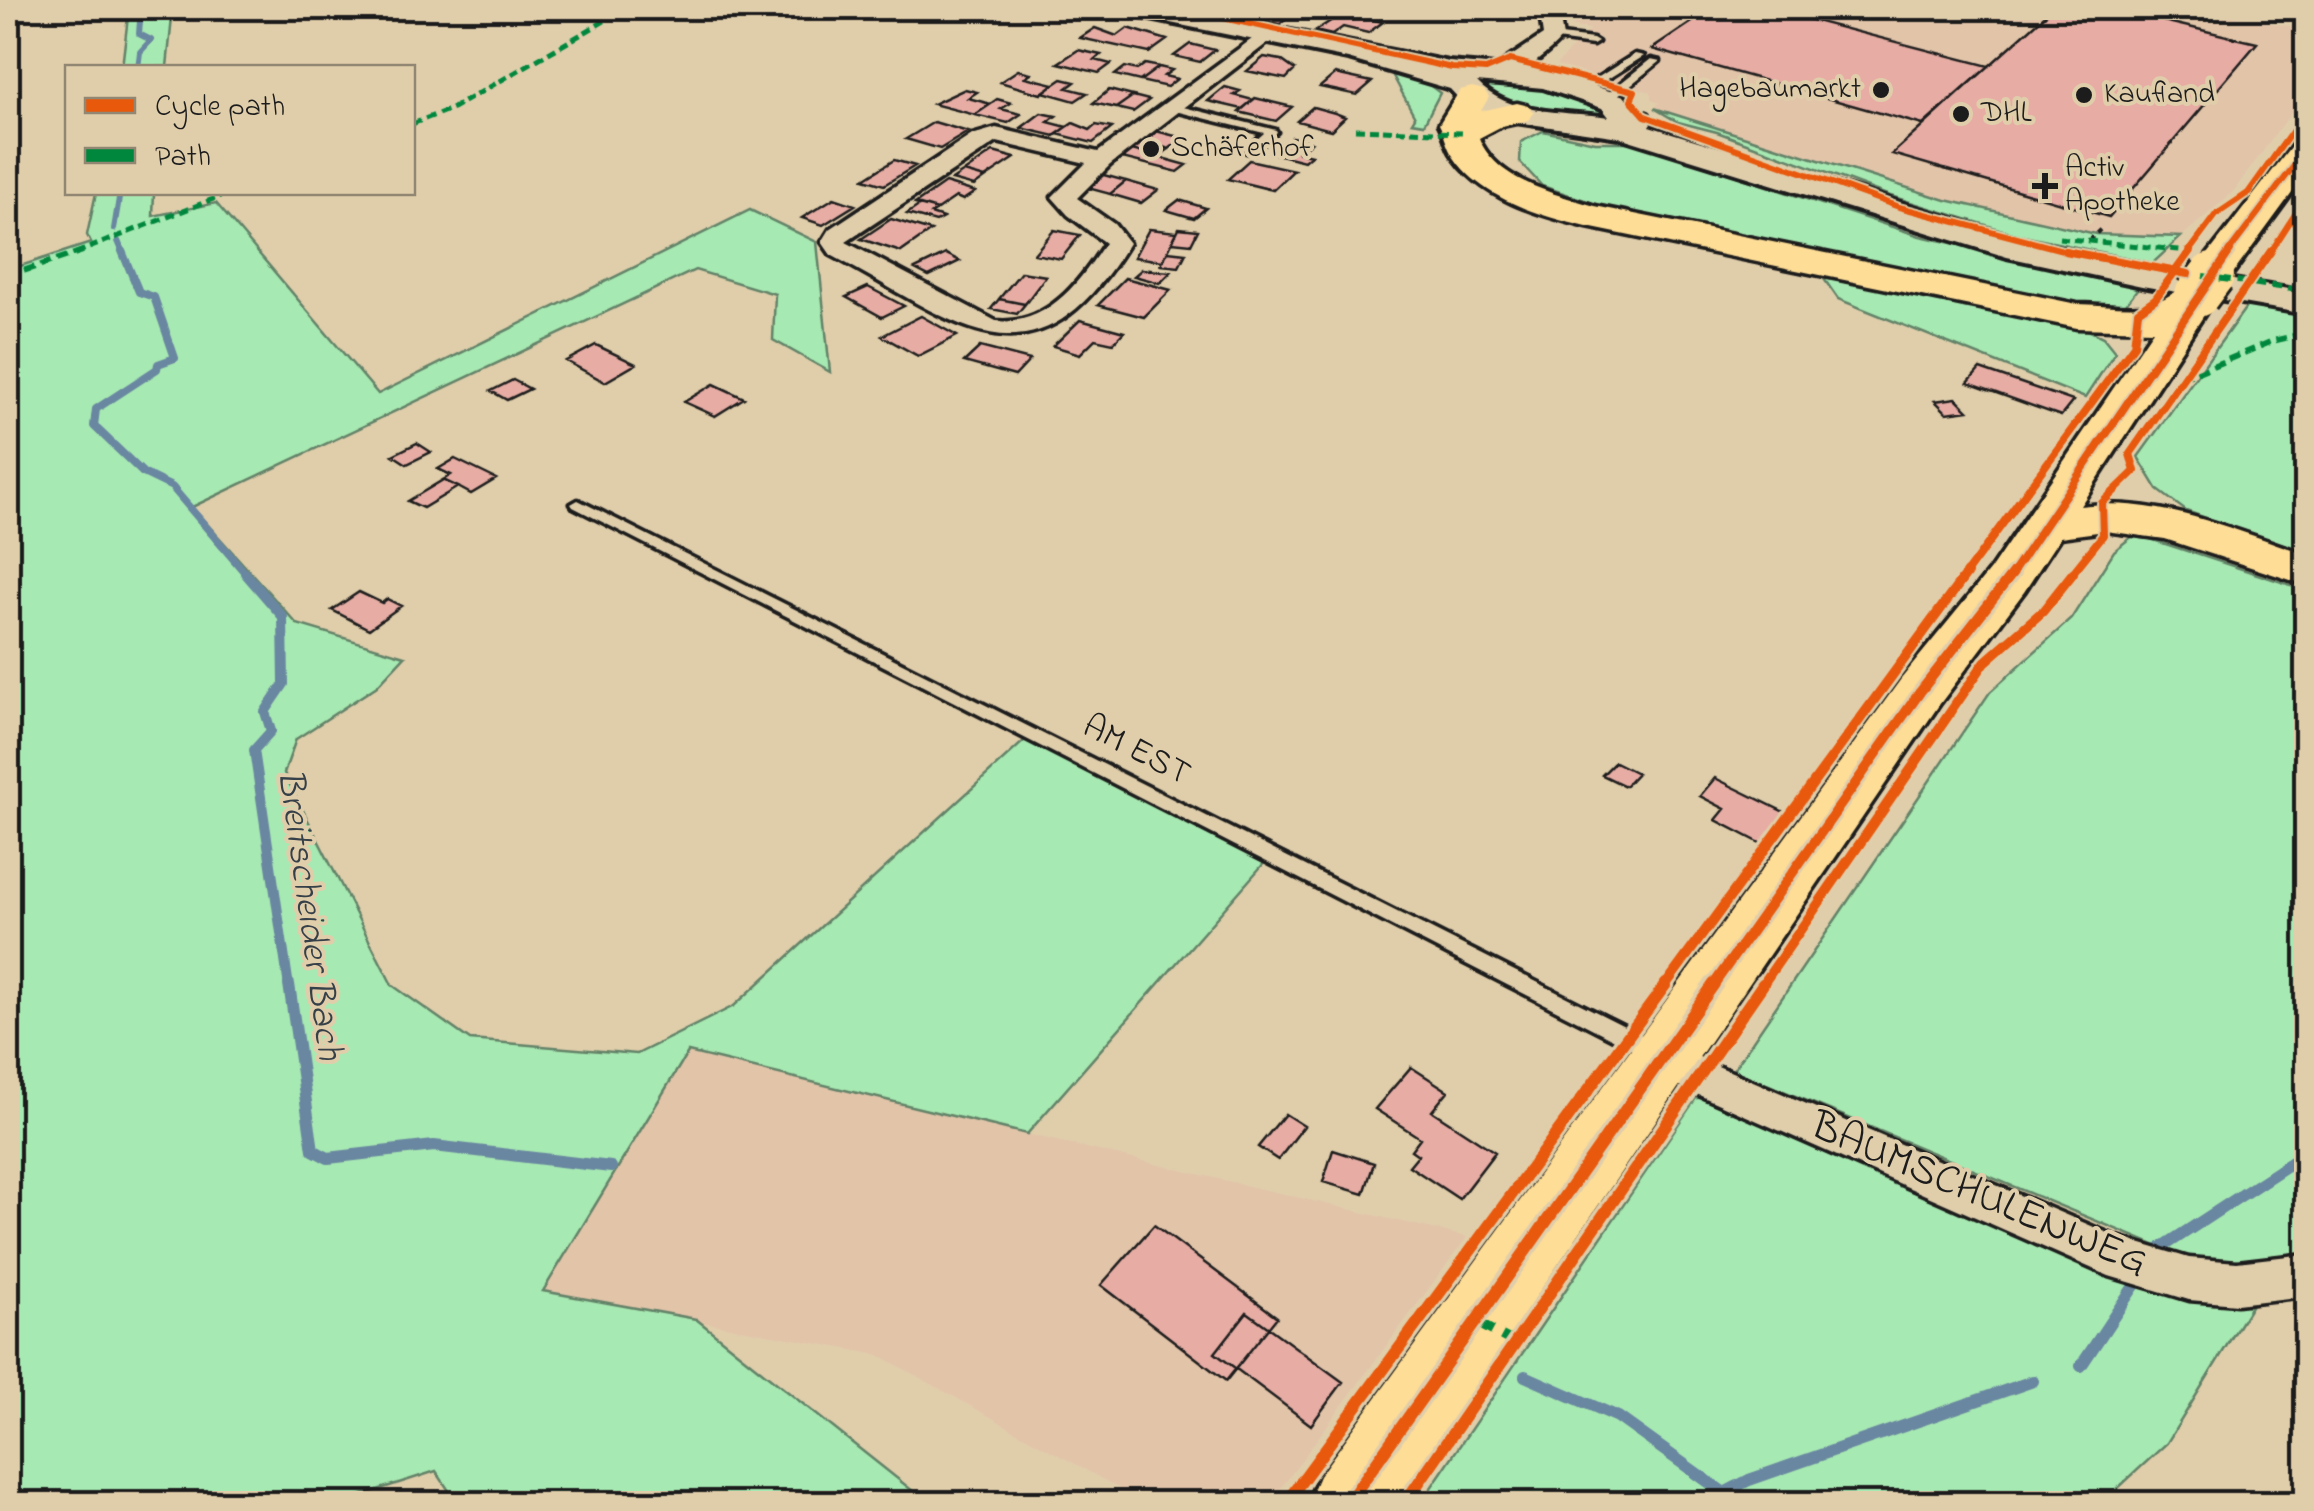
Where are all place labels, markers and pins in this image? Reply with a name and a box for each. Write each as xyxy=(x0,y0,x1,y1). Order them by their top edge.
place label: Hagebaumarkt xyxy=(1679,68,1861,112)
place label: Kaufland xyxy=(2104,73,2215,117)
marker: Hagebaumarkt xyxy=(1870,79,1892,101)
marker: Kaufland xyxy=(2073,84,2095,106)
place label: DHL xyxy=(1980,92,2032,136)
marker: DHL xyxy=(1950,103,1972,125)
place label: Schäferhof xyxy=(1171,127,1314,171)
marker: Schäferhof xyxy=(1140,138,1162,160)
place label: Activ Apotheke xyxy=(2065,147,2180,225)
marker: Activ Apotheke xyxy=(2034,175,2056,197)

